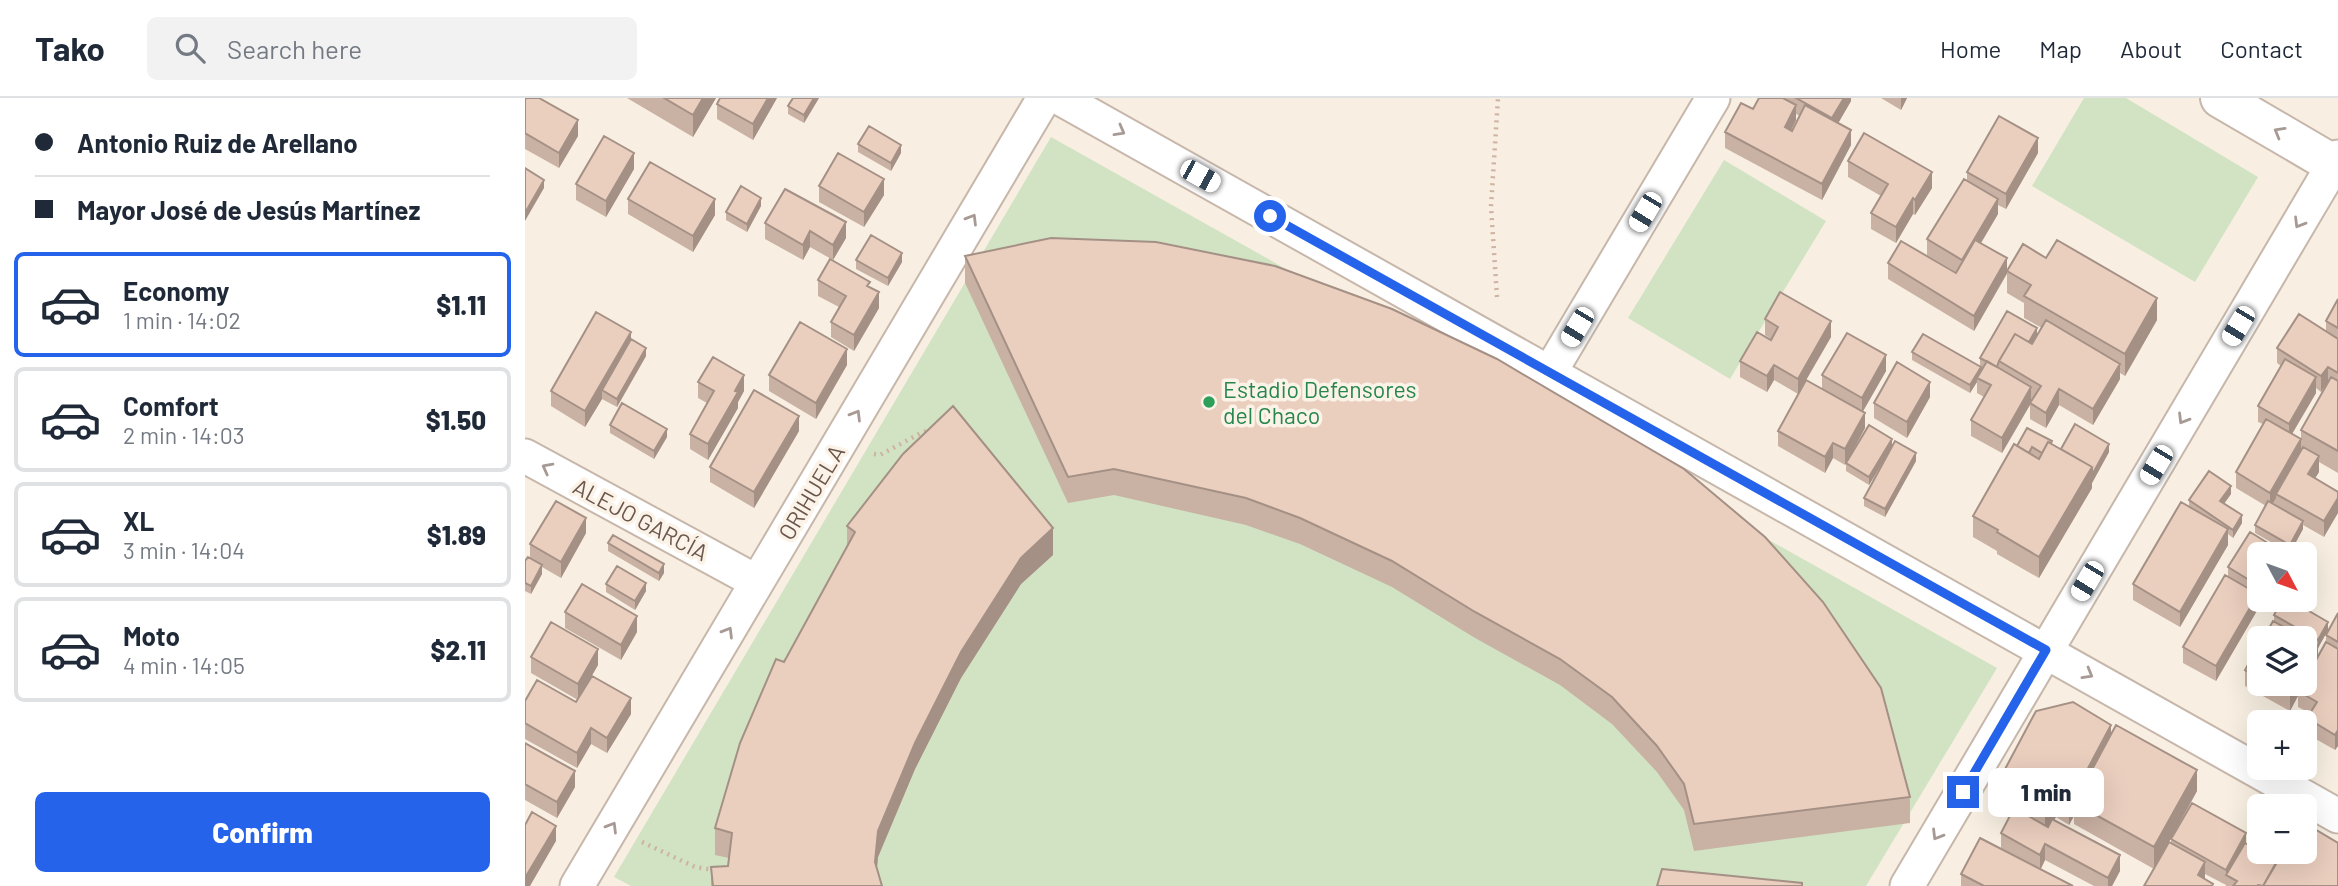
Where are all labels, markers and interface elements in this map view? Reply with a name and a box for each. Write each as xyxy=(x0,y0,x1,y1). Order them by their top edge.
search box xyxy=(147,17,637,80)
text: Tako xyxy=(35,28,105,68)
icon: search xyxy=(171,29,209,67)
text: Search here xyxy=(227,33,362,64)
text: Home xyxy=(1940,34,2001,63)
text: Map xyxy=(2039,34,2082,63)
text: About xyxy=(2120,34,2182,63)
text: Contact xyxy=(2220,34,2303,63)
one-way arrow xyxy=(1113,123,1125,136)
text: Antonio Ruiz de Arellano xyxy=(77,127,358,158)
one-way arrow xyxy=(2274,128,2287,141)
car xyxy=(1177,157,1224,195)
car xyxy=(1626,189,1665,235)
text: Mayor José de Jesús Martínez xyxy=(77,194,420,225)
route start xyxy=(1254,200,1286,232)
one-way arrow xyxy=(964,214,977,227)
one-way arrow xyxy=(2294,216,2307,228)
icon: car xyxy=(39,273,102,336)
text: Economy xyxy=(123,275,229,306)
text: $1.11 xyxy=(436,289,486,320)
car xyxy=(2219,303,2258,349)
car xyxy=(1558,304,1597,350)
text: 1 min · 14:02 xyxy=(123,306,241,334)
place label: Estadio Defensores del Chaco xyxy=(1223,375,1417,429)
icon: car xyxy=(39,388,102,451)
text: Comfort xyxy=(123,390,219,421)
marker: Estadio Defensores del Chaco xyxy=(1201,394,1217,410)
text: $1.50 xyxy=(426,404,486,435)
one-way arrow xyxy=(848,409,861,422)
one-way arrow xyxy=(2178,411,2191,424)
text: 2 min · 14:03 xyxy=(123,421,245,449)
street label: ORIHUELA xyxy=(772,439,850,545)
car xyxy=(2137,442,2176,488)
one-way arrow xyxy=(541,463,554,476)
street label: ALEJO GARCÍA xyxy=(569,472,713,566)
icon: car xyxy=(39,503,102,566)
text: XL xyxy=(123,505,154,536)
text: $1.89 xyxy=(427,519,486,550)
text: 3 min · 14:04 xyxy=(123,536,245,564)
north arrow xyxy=(2247,542,2317,612)
map controls xyxy=(2247,542,2317,864)
car xyxy=(2068,558,2107,604)
icon: car xyxy=(39,618,102,681)
text: Moto xyxy=(123,620,180,651)
one-way arrow xyxy=(720,626,733,639)
button: layers xyxy=(2247,626,2317,696)
text: $2.11 xyxy=(431,634,486,665)
text: 4 min · 14:05 xyxy=(123,651,245,679)
one-way arrow xyxy=(2080,666,2093,679)
button: + xyxy=(2247,710,2317,780)
callout: 1 min xyxy=(1987,768,2103,816)
route end xyxy=(1947,776,1979,808)
text: 1 min xyxy=(2021,778,2071,806)
button: Confirm xyxy=(35,792,490,872)
button: − xyxy=(2247,794,2317,864)
one-way arrow xyxy=(604,822,617,835)
one-way arrow xyxy=(1932,828,1945,841)

